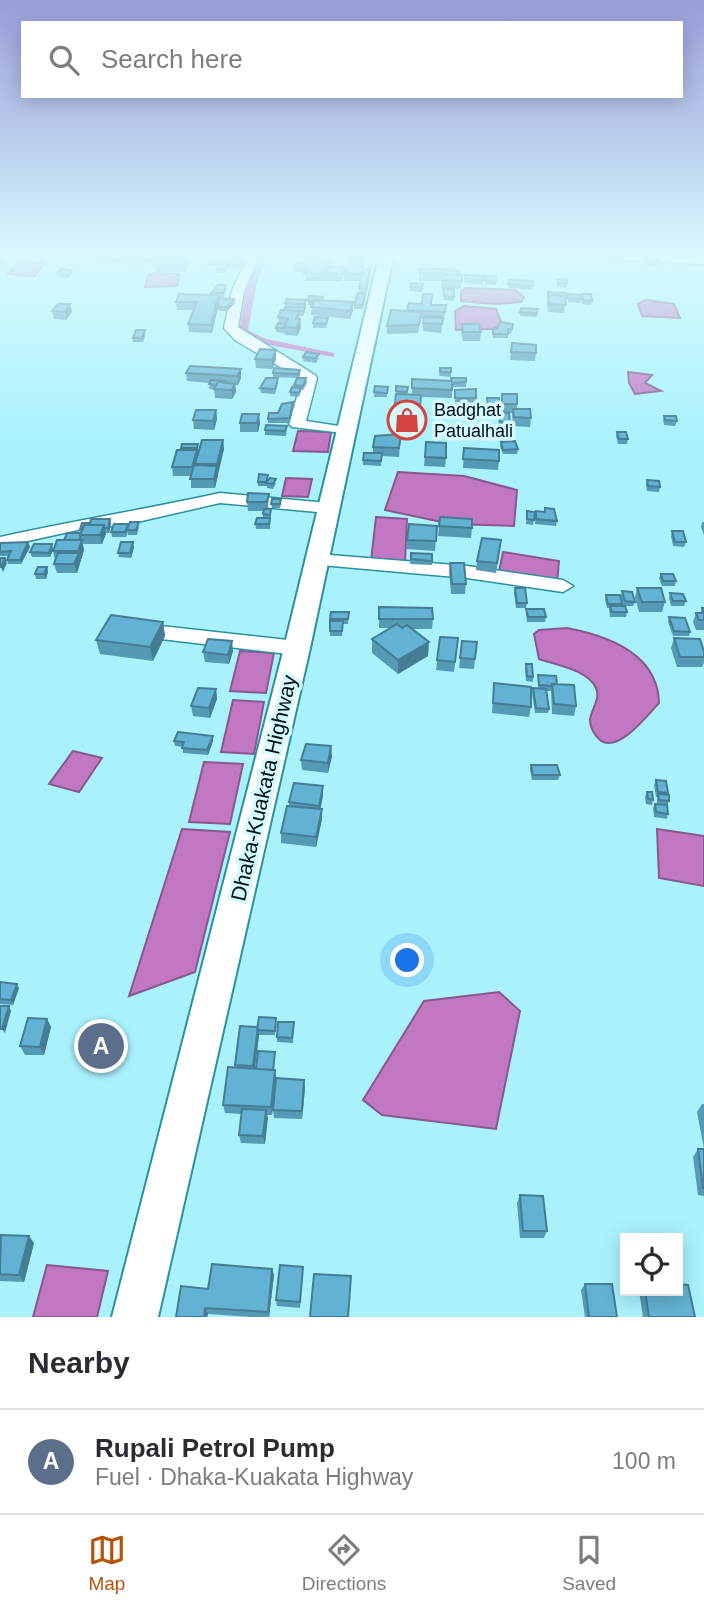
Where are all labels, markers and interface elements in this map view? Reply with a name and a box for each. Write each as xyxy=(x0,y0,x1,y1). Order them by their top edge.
search box xyxy=(21,21,683,98)
icon: search xyxy=(45,41,83,79)
text: Search here xyxy=(101,44,243,74)
shop icon: Badghat Patualhali xyxy=(386,399,428,441)
place label: Badghat Patualhali xyxy=(434,400,513,441)
street label: Dhaka-Kuakata Highway xyxy=(226,672,301,903)
your location xyxy=(390,943,424,977)
pin: A xyxy=(78,1020,124,1072)
map controls xyxy=(620,1233,683,1296)
button: locate xyxy=(620,1233,683,1296)
text: Nearby xyxy=(28,1346,130,1379)
text: Rupali Petrol Pump xyxy=(95,1433,335,1463)
text: A xyxy=(43,1448,59,1474)
text: 100 m xyxy=(612,1448,676,1474)
text: Fuel · Dhaka-Kuakata Highway xyxy=(95,1464,413,1490)
tab: Map xyxy=(88,1531,126,1595)
tab: Directions xyxy=(302,1531,386,1595)
tab: Saved xyxy=(562,1531,616,1595)

